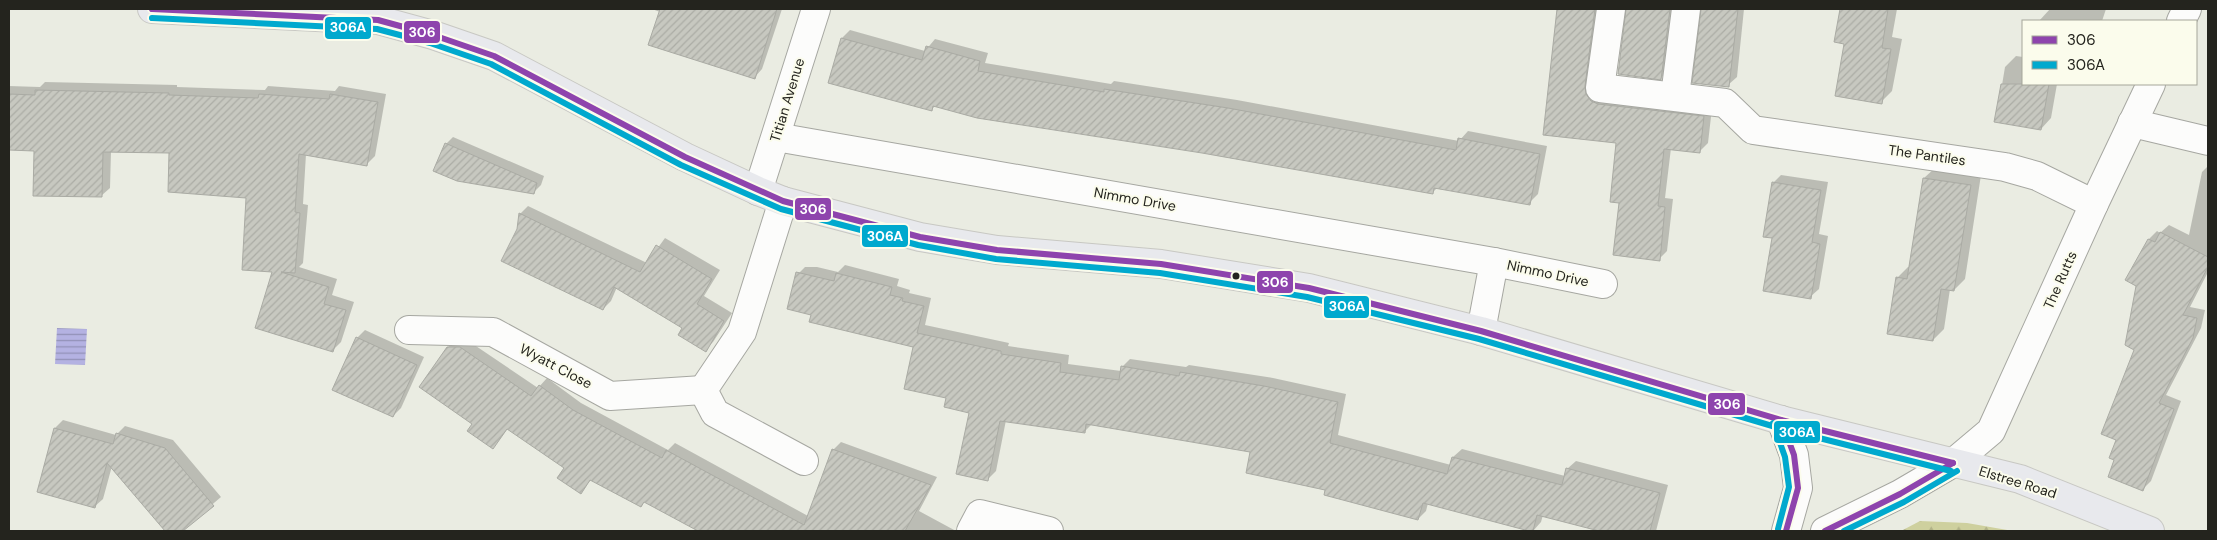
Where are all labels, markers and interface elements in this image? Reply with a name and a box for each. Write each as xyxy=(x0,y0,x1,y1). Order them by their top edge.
line badge: 306A xyxy=(324,16,372,40)
text: 306A xyxy=(330,18,366,36)
line badge: 306 xyxy=(403,20,441,44)
legend xyxy=(2022,20,2197,85)
text: 306 xyxy=(408,23,436,41)
text: 306 xyxy=(2067,30,2096,50)
text: 306A xyxy=(2067,55,2105,75)
street label: Titian Avenue xyxy=(766,56,808,144)
street label: The Pantiles xyxy=(1887,141,1967,169)
street label: Nimmo Drive xyxy=(1092,183,1178,215)
line badge: 306 xyxy=(794,197,832,221)
text: 306 xyxy=(799,200,827,218)
line badge: 306A xyxy=(861,224,909,248)
text: 306A xyxy=(867,227,903,245)
street label: The Rutts xyxy=(2039,248,2081,312)
street label: Nimmo Drive xyxy=(1505,256,1591,290)
line badge: 306 xyxy=(1256,270,1294,294)
unlabelled marker xyxy=(1231,271,1241,281)
text: 306 xyxy=(1261,273,1289,291)
line badge: 306A xyxy=(1323,295,1370,319)
text: 306A xyxy=(1329,297,1365,315)
street label: Wyatt Close xyxy=(517,339,595,393)
line badge: 306 xyxy=(1707,392,1746,416)
text: 306 xyxy=(1713,395,1741,413)
line badge: 306A xyxy=(1773,420,1821,444)
text: 306A xyxy=(1779,423,1815,441)
street label: Elstree Road xyxy=(1977,462,2059,502)

